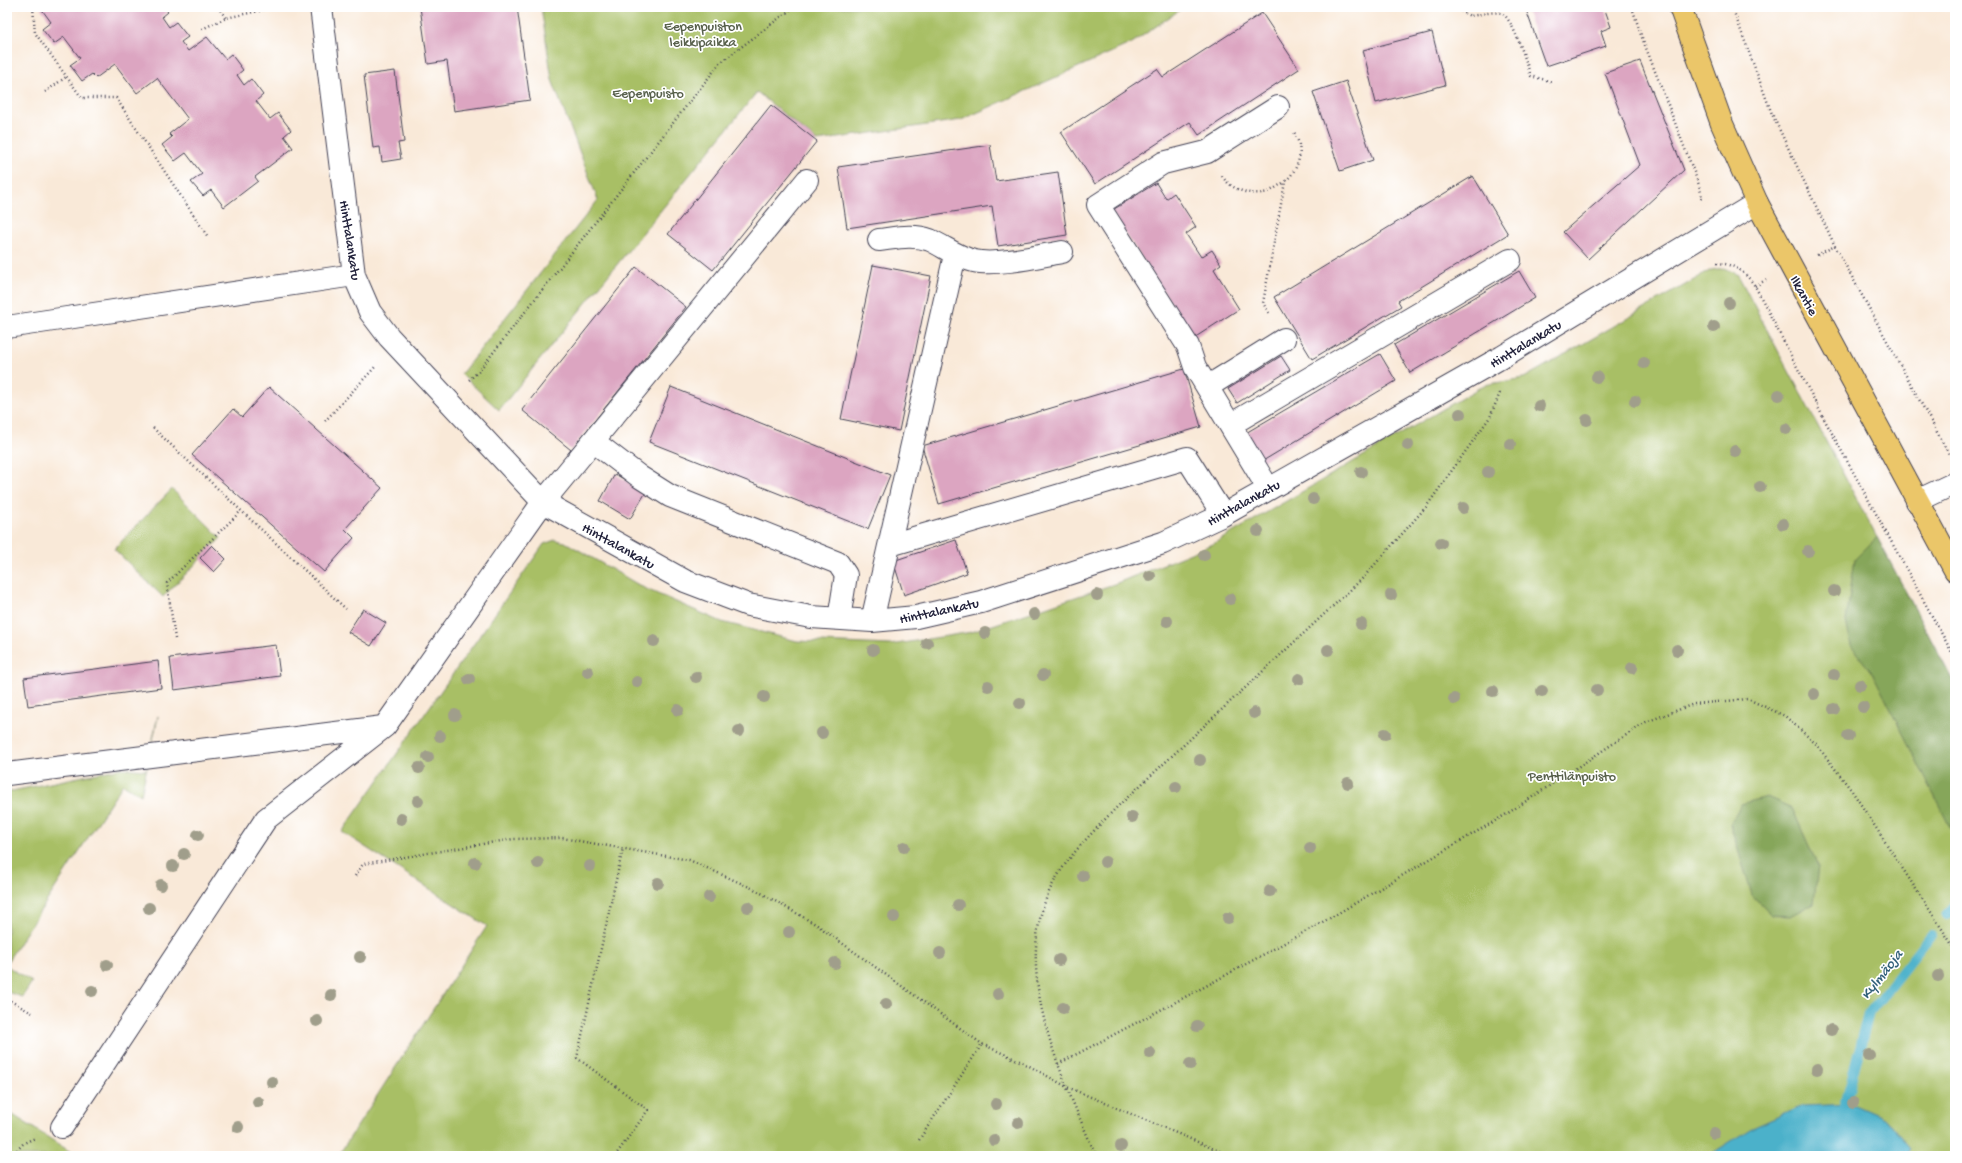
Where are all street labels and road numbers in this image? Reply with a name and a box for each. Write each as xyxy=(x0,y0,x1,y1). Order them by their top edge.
street label: Hinttalankatu xyxy=(334,199,363,282)
street label: Ilkantie xyxy=(1785,273,1821,320)
street label: Hinttalankatu xyxy=(1487,317,1566,373)
street label: Hinttalankatu xyxy=(1205,477,1284,531)
street label: Hinttalankatu xyxy=(578,520,658,574)
street label: Hinttalankatu xyxy=(898,596,981,629)

